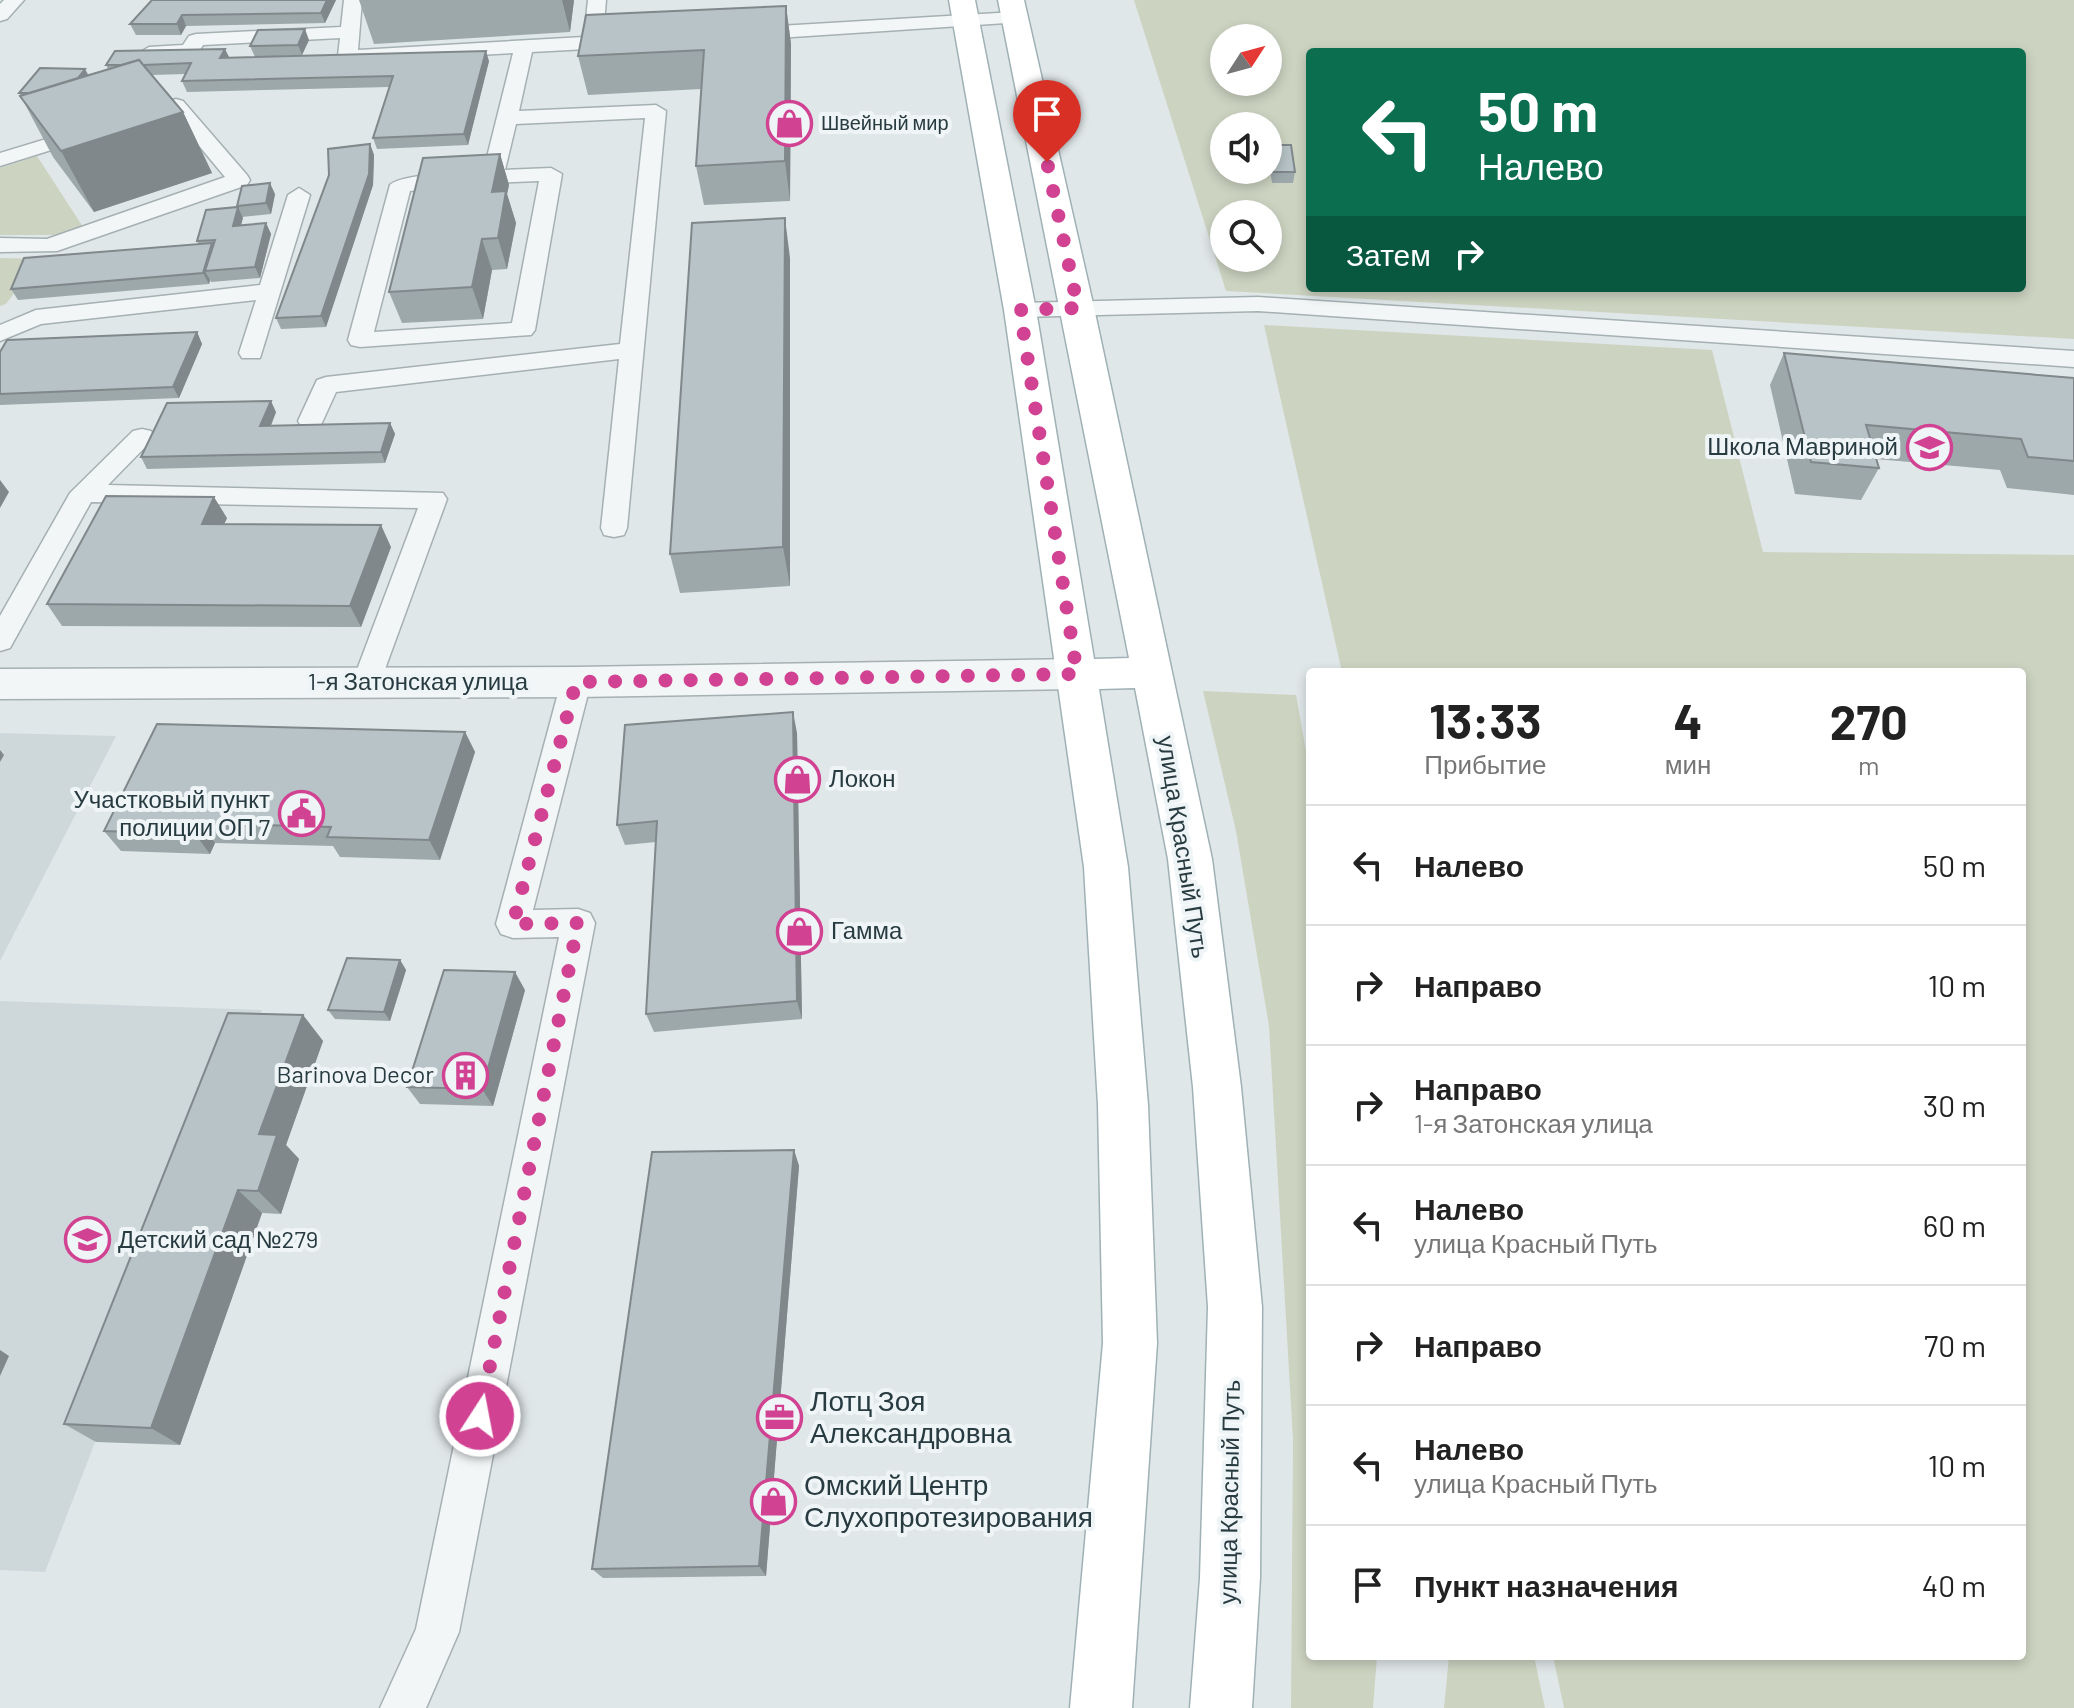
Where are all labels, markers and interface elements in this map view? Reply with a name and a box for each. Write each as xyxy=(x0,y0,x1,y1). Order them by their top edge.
north arrow xyxy=(1210,24,1282,96)
map controls xyxy=(1210,24,1282,272)
text: 50 m xyxy=(1478,76,1598,143)
pin xyxy=(1013,80,1081,162)
icon: left xyxy=(1346,80,1450,184)
icon: arrive xyxy=(1025,92,1069,136)
shop icon: Швейный мир xyxy=(766,99,814,147)
place label: Швейный мир xyxy=(821,110,949,134)
button: sound xyxy=(1210,112,1282,184)
text: Налево xyxy=(1478,144,1604,187)
button: search xyxy=(1210,200,1282,272)
icon: right xyxy=(1447,232,1491,276)
text: Затем xyxy=(1346,236,1431,272)
school or university icon: Школа Мавриной xyxy=(1905,423,1953,471)
place label: Школа Мавриной xyxy=(1707,431,1898,460)
street label: 1-я Затонская улица xyxy=(308,666,529,695)
text: 13:33 xyxy=(1429,691,1541,749)
text: 4 xyxy=(1674,691,1703,749)
text: 270 xyxy=(1830,692,1908,750)
street label: улица Красный Путь xyxy=(1153,733,1216,960)
text: Прибытие xyxy=(1424,748,1546,779)
text: мин xyxy=(1665,748,1711,779)
text: m xyxy=(1858,749,1879,780)
shop icon: Локон xyxy=(774,755,822,803)
place label: Локон xyxy=(829,763,895,792)
place label: Участковый пункт полиции ОП 7 xyxy=(74,784,270,841)
public building icon: Участковый пункт полиции ОП 7 xyxy=(277,790,325,838)
icon: left xyxy=(1346,843,1390,887)
text: Налево xyxy=(1414,847,1524,883)
text: 50 m xyxy=(1923,847,1986,883)
shop icon: Гамма xyxy=(776,907,824,955)
place label: Гамма xyxy=(831,915,903,944)
icon: right xyxy=(1346,963,1390,1007)
text: Направо xyxy=(1414,967,1542,1003)
text: 10 m xyxy=(1928,967,1986,1003)
building icon: Barinova Decor xyxy=(441,1051,489,1099)
place label: Barinova Decor xyxy=(277,1059,434,1088)
text: Направо xyxy=(1414,1070,1542,1106)
icon: right xyxy=(1346,1083,1390,1127)
text: 30 m xyxy=(1923,1087,1986,1123)
text: 1-я Затонская улица xyxy=(1414,1107,1653,1138)
text: Налево xyxy=(1414,1190,1524,1226)
icon: left xyxy=(1346,1203,1390,1247)
text: 60 m xyxy=(1923,1207,1986,1243)
school or university icon: Детский сад №279 xyxy=(63,1216,111,1264)
place label: Детский сад №279 xyxy=(118,1224,318,1253)
text: улица Красный Путь xyxy=(1414,1227,1658,1258)
icon: right xyxy=(1346,1323,1390,1367)
text: Направо xyxy=(1414,1327,1542,1363)
text: 70 m xyxy=(1924,1327,1986,1363)
position arrow xyxy=(438,1374,522,1458)
street label: улица Красный Путь xyxy=(1212,1379,1245,1605)
place label: Лотц Зоя Александровна xyxy=(810,1383,1012,1449)
office icon: Лотц Зоя Александровна xyxy=(755,1393,803,1441)
text: Налево xyxy=(1414,1430,1524,1466)
icon: left xyxy=(1346,1443,1390,1487)
text: 10 m xyxy=(1928,1447,1986,1483)
place label: Омский Центр Слухопротезирования xyxy=(804,1467,1093,1533)
text: улица Красный Путь xyxy=(1414,1467,1658,1498)
shop icon: Омский Центр Слухопротезирования xyxy=(749,1477,797,1525)
icon: arrive xyxy=(1346,1563,1390,1607)
text: Пункт назначения xyxy=(1414,1567,1678,1603)
text: 40 m xyxy=(1922,1567,1986,1603)

